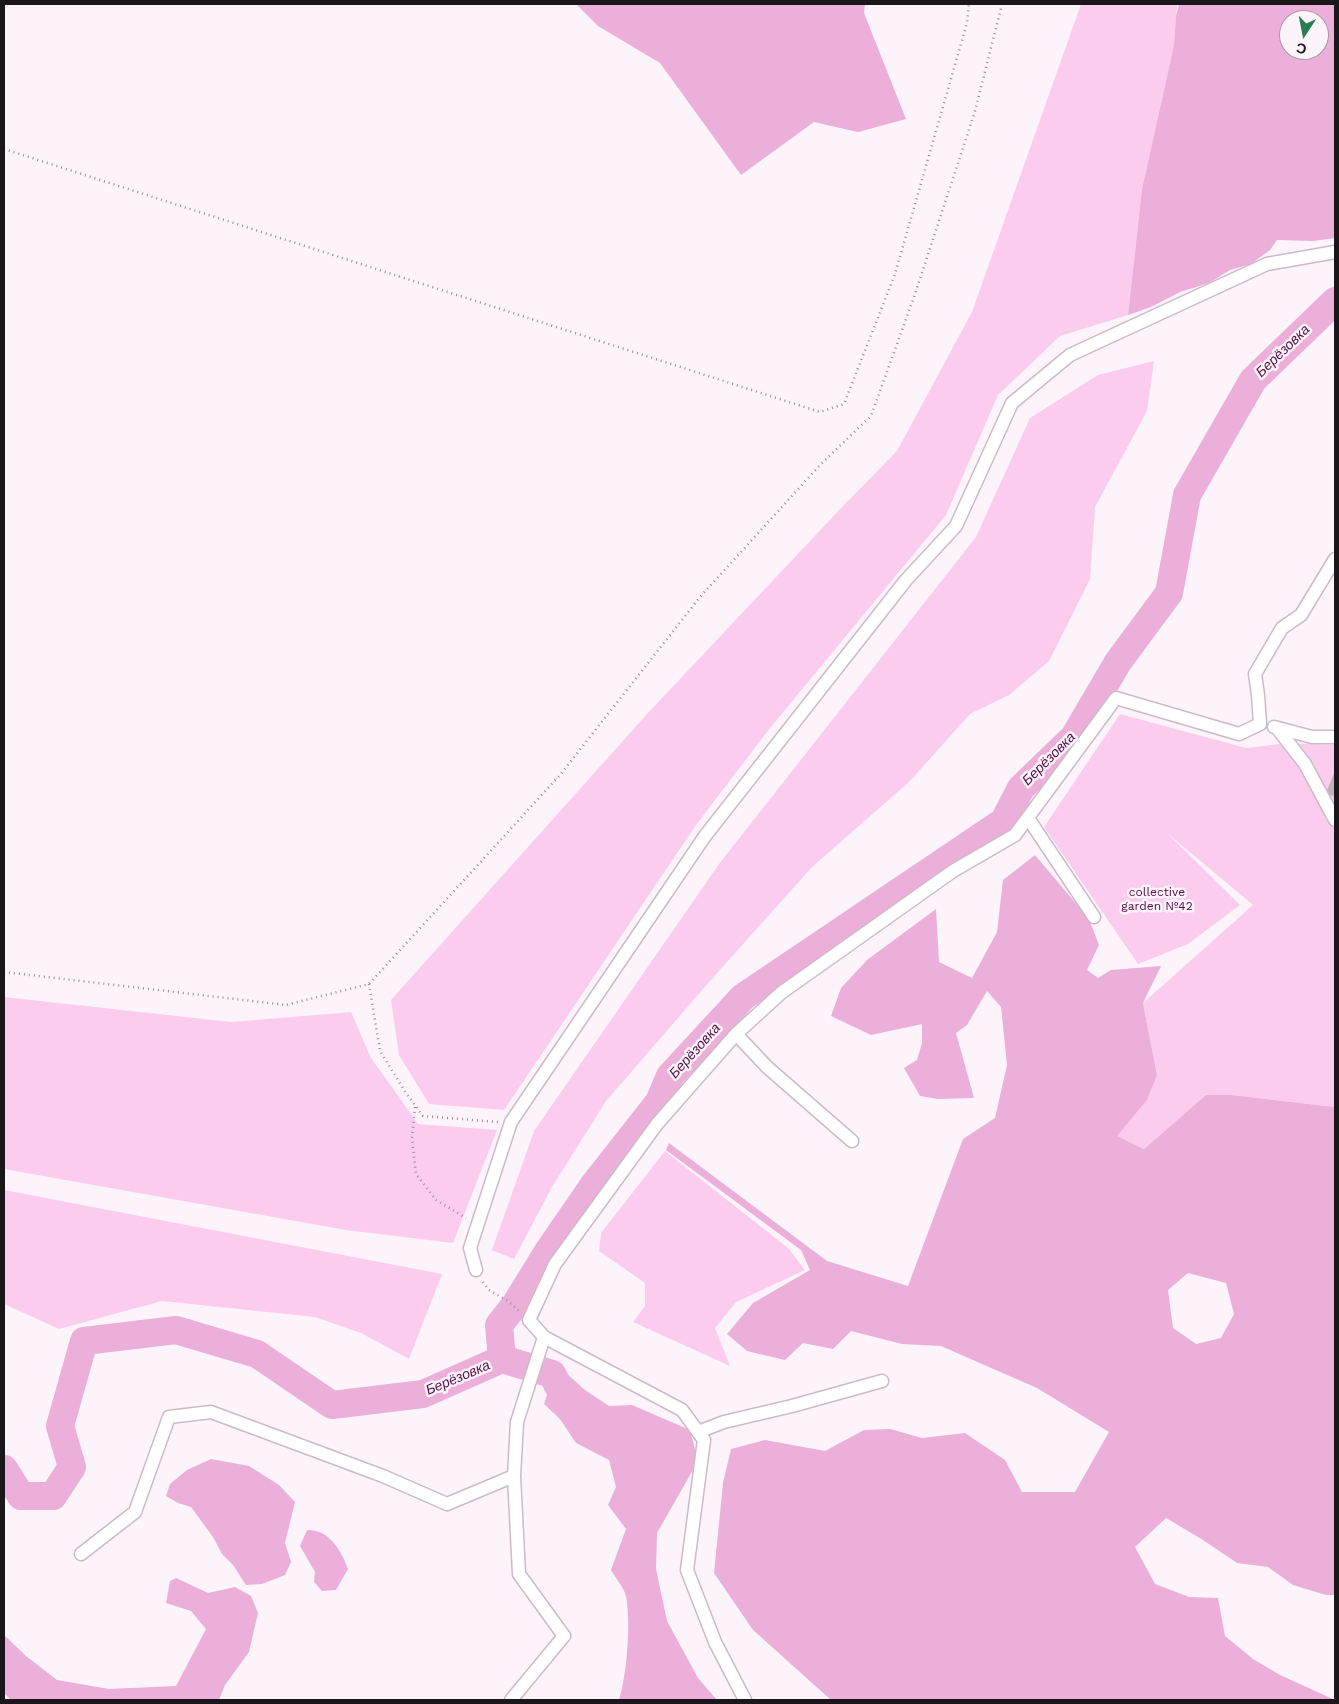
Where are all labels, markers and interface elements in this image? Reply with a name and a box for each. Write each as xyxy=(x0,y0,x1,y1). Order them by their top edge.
north arrow xyxy=(1279,10,1329,60)
text: С xyxy=(1295,40,1308,58)
water label: Берёзовка xyxy=(1253,321,1313,381)
water label: Берёзовка xyxy=(1019,729,1079,789)
park label: collective garden №42 xyxy=(1121,885,1193,913)
water label: Берёзовка xyxy=(666,1020,724,1082)
water label: Берёзовка xyxy=(423,1357,493,1399)

